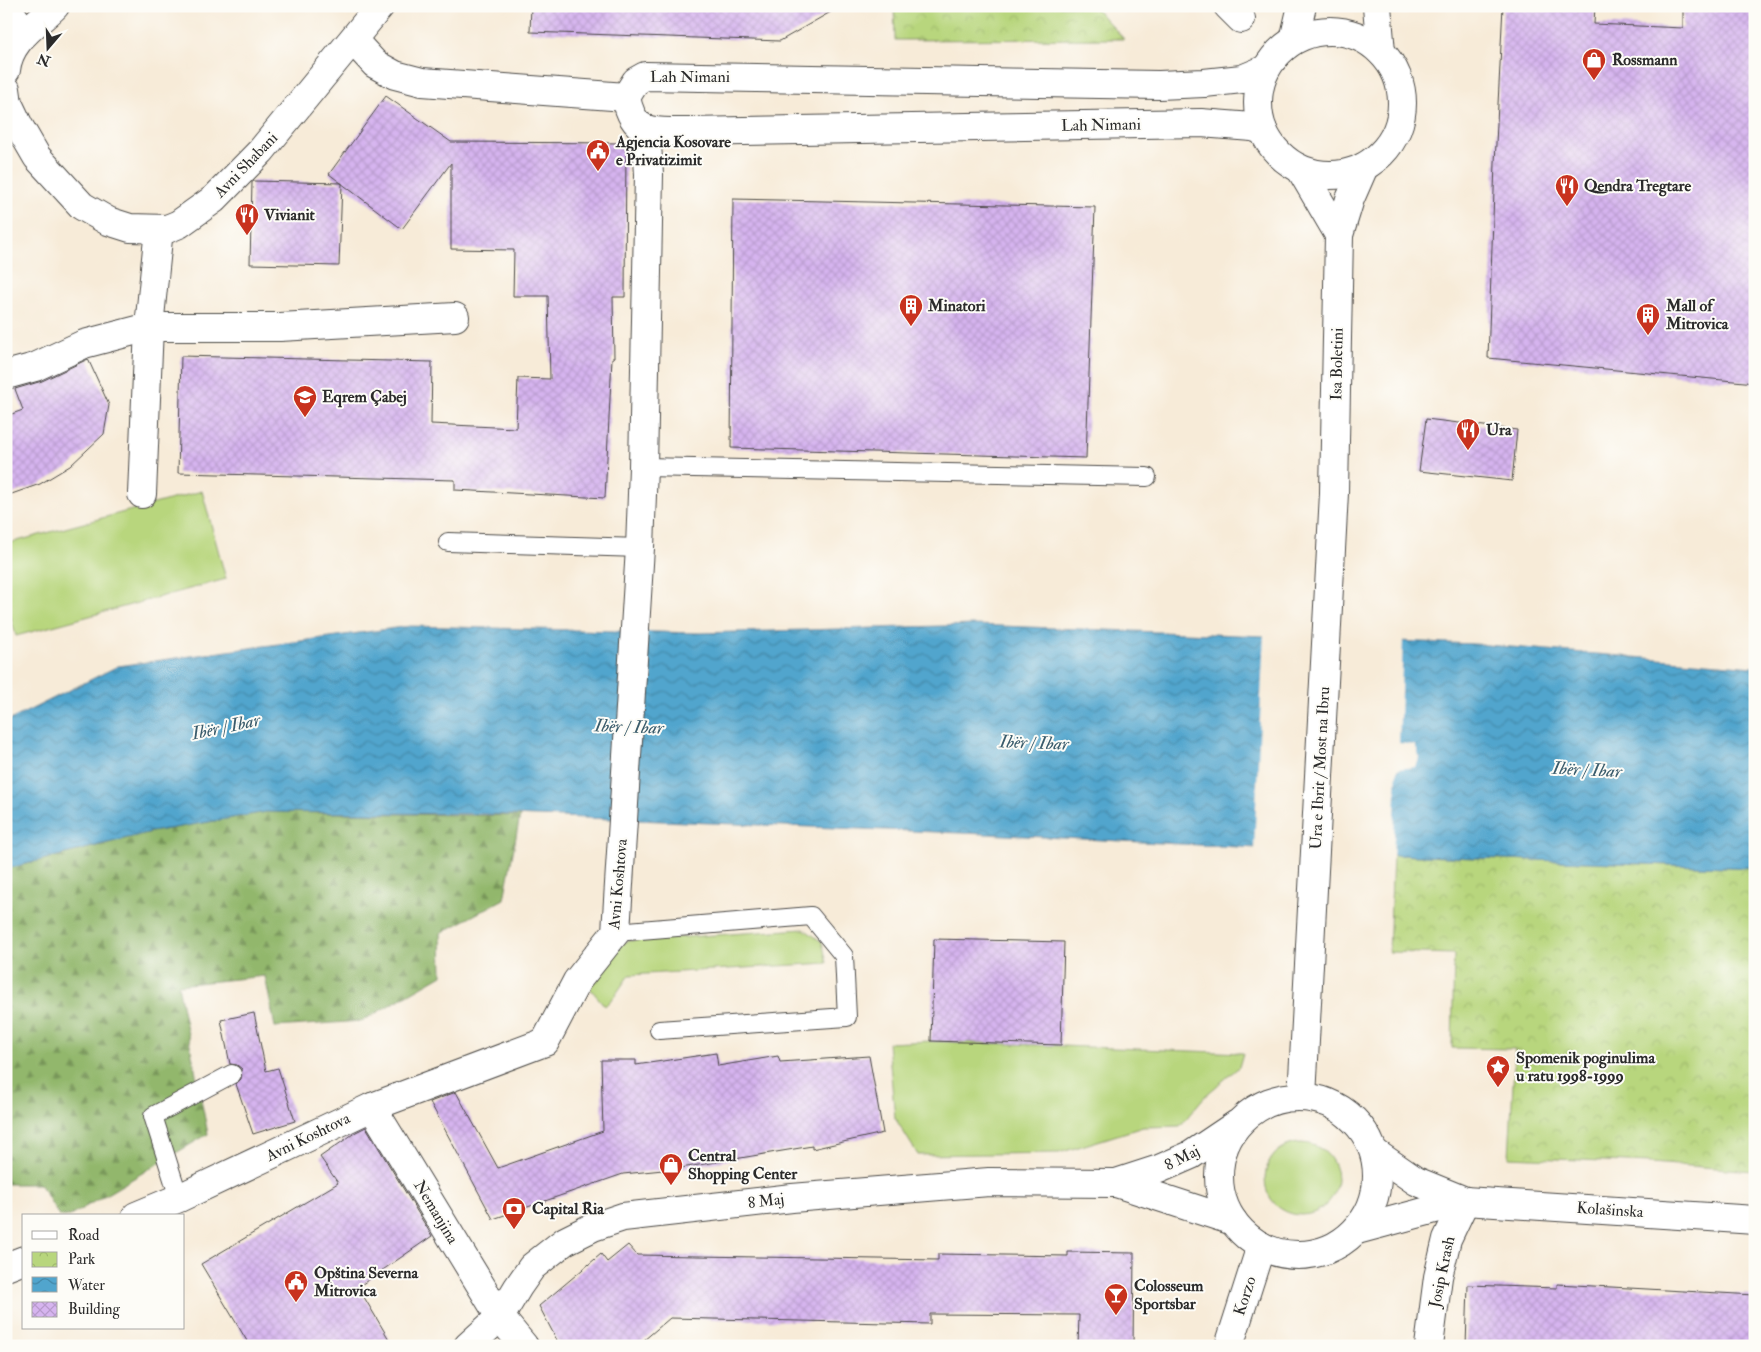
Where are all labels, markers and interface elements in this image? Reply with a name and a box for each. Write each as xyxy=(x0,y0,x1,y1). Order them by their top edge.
north arrow xyxy=(22,22,72,72)
shop icon: Rossmann xyxy=(1581,47,1607,81)
text: N xyxy=(35,50,54,70)
place label: Rossmann xyxy=(1612,50,1678,70)
street label: Lah Nimani xyxy=(650,67,730,87)
street label: Lah Nimani xyxy=(1061,114,1141,136)
street label: Avni Shabani xyxy=(209,128,282,203)
place label: Agjencia Kosovare e Privatizimit xyxy=(615,132,731,170)
public building icon: Agjencia Kosovare e Privatizimit xyxy=(585,138,611,172)
restaurant icon: Qendra Tregtare xyxy=(1554,173,1580,207)
place label: Qendra Tregtare xyxy=(1584,176,1691,197)
restaurant icon: Vivianit xyxy=(234,202,260,236)
place label: Vivianit xyxy=(263,205,316,225)
building icon: Minatori xyxy=(898,293,924,327)
place label: Minatori xyxy=(927,296,986,316)
place label: Mall of Mitrovica xyxy=(1665,296,1729,334)
building icon: Mall of Mitrovica xyxy=(1635,302,1661,336)
street label: Isa Boletini xyxy=(1326,327,1348,401)
school or university icon: Eqrem Çabej xyxy=(292,384,318,418)
place label: Eqrem Çabej xyxy=(322,387,407,408)
restaurant icon: Ura xyxy=(1455,417,1481,451)
place label: Ura xyxy=(1486,420,1512,440)
street label: Ura e Ibrit / Most na Ibru xyxy=(1306,686,1334,850)
water label: Ibër / Ibar xyxy=(189,708,264,746)
water label: Ibër / Ibar xyxy=(593,714,665,740)
water label: Ibër / Ibar xyxy=(998,730,1070,756)
water label: Ibër / Ibar xyxy=(1551,757,1624,783)
street label: Avni Koshtova xyxy=(604,837,632,931)
place label: Spomenik poginulima u ratu 1998-1999 xyxy=(1515,1048,1655,1086)
place icon: Spomenik poginulima u ratu 1998-1999 xyxy=(1485,1054,1511,1088)
street label: Avni Koshtova xyxy=(262,1108,354,1166)
street label: 8 Maj xyxy=(1161,1141,1203,1175)
place label: Central Shopping Center xyxy=(688,1146,798,1185)
shop icon: Central Shopping Center xyxy=(658,1152,684,1186)
street label: Nemanjina xyxy=(409,1177,463,1248)
street label: 8 Maj xyxy=(747,1189,785,1213)
bank icon: Capital Ria xyxy=(501,1196,527,1230)
street label: Kolašinska xyxy=(1576,1198,1644,1222)
place label: Capital Ria xyxy=(532,1199,604,1220)
legend xyxy=(22,1214,185,1330)
text: Road xyxy=(68,1226,100,1245)
street label: Josip Krash xyxy=(1424,1234,1460,1311)
text: Park xyxy=(68,1250,95,1269)
place label: Opština Severna Mitrovica xyxy=(313,1263,418,1301)
public building icon: Opština Severna Mitrovica xyxy=(283,1269,309,1303)
street label: Korzo xyxy=(1229,1274,1261,1318)
text: Water xyxy=(67,1276,105,1295)
place label: Colosseum Sportsbar xyxy=(1134,1276,1204,1315)
bar icon: Colosseum Sportsbar xyxy=(1103,1282,1129,1316)
text: Building xyxy=(68,1300,120,1319)

